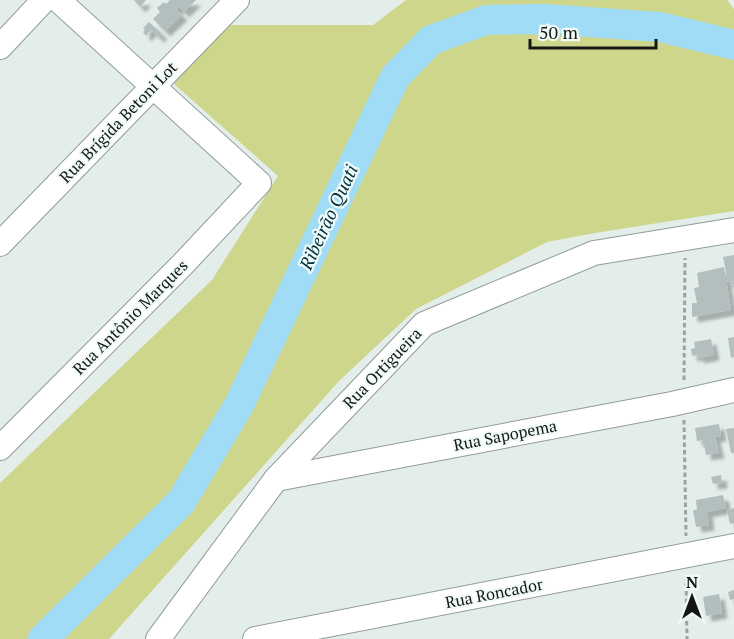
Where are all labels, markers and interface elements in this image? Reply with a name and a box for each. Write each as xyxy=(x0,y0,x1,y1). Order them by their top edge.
scale bar xyxy=(530,12,656,50)
text: 50 m xyxy=(539,20,579,44)
street label: Rua Brígida Betoni Lot xyxy=(54,57,182,187)
water label: Ribeirão Quati xyxy=(293,161,363,274)
street label: Rua Antônio Marques xyxy=(68,255,192,379)
street label: Rua Ortigueira xyxy=(338,323,426,413)
street label: Rua Sapopema xyxy=(451,414,559,456)
north arrow xyxy=(662,567,722,627)
text: N xyxy=(686,571,698,593)
street label: Rua Roncador xyxy=(443,573,546,613)

